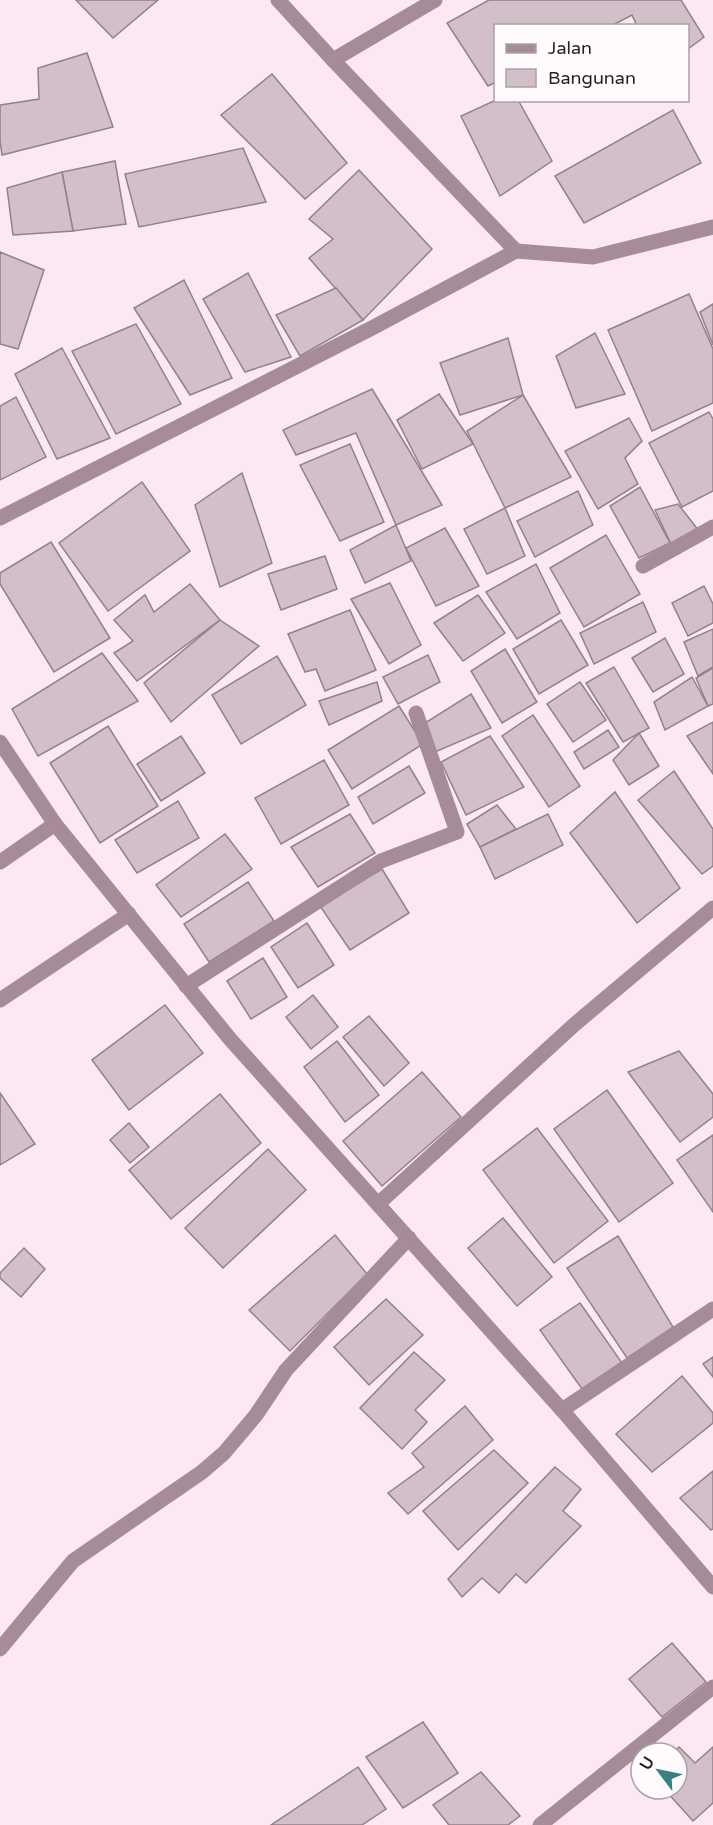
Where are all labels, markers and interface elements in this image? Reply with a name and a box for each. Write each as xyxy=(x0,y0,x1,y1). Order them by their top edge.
legend xyxy=(494,24,689,102)
text: Jalan xyxy=(548,37,592,59)
text: Bangunan xyxy=(548,67,636,89)
north arrow xyxy=(629,1741,689,1801)
text: U xyxy=(635,1753,659,1774)

